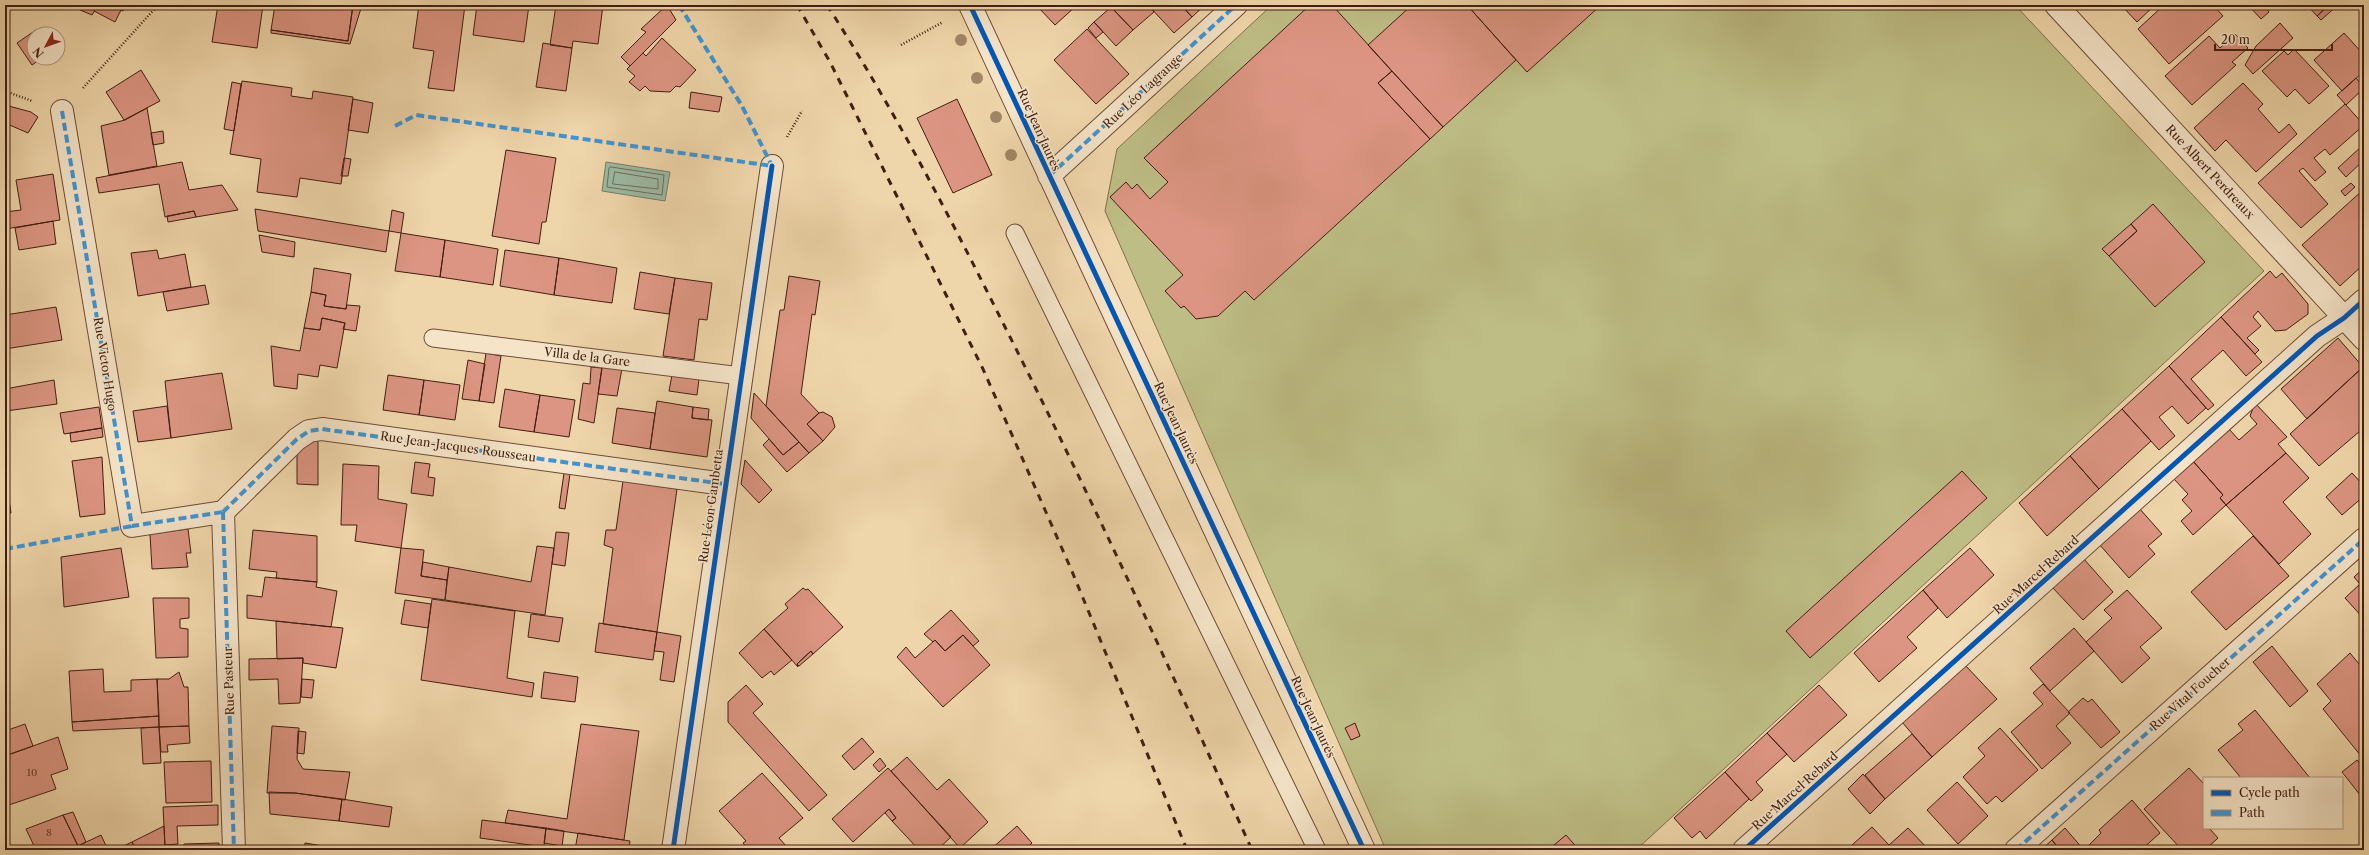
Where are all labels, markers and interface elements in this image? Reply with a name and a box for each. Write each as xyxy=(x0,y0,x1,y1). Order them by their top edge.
north arrow xyxy=(26,26,66,66)
scale bar xyxy=(2215,26,2332,52)
text: 20 m xyxy=(2221,32,2250,47)
text: N xyxy=(30,44,47,61)
street label: Rue Léo Lagrange xyxy=(1100,50,1186,131)
street label: Rue Jean Jaurès xyxy=(1015,86,1064,173)
street label: Rue Albert Perdreaux xyxy=(2163,121,2258,222)
street label: Rue Victor Hugo xyxy=(91,316,120,412)
street label: Villa de la Gare xyxy=(542,344,631,369)
street label: Rue Jean Jaurès xyxy=(1151,379,1202,466)
street label: Rue Jean-Jacques Rousseau xyxy=(379,428,537,465)
street label: Rue Léon Gambetta xyxy=(695,447,726,564)
street label: Rue Marcel Rebard xyxy=(1990,532,2082,617)
street label: Rue Pasteur xyxy=(220,646,237,716)
street label: Rue Vital Foucher xyxy=(2146,654,2233,734)
street label: Rue Jean Jaurès xyxy=(1288,673,1339,760)
street label: Rue Marcel Rebard xyxy=(1749,748,1841,833)
house number: 10 xyxy=(27,766,37,779)
legend xyxy=(2203,777,2343,829)
text: Cycle path xyxy=(2239,785,2300,800)
text: Path xyxy=(2239,805,2265,820)
house number: 8 xyxy=(46,826,52,839)

